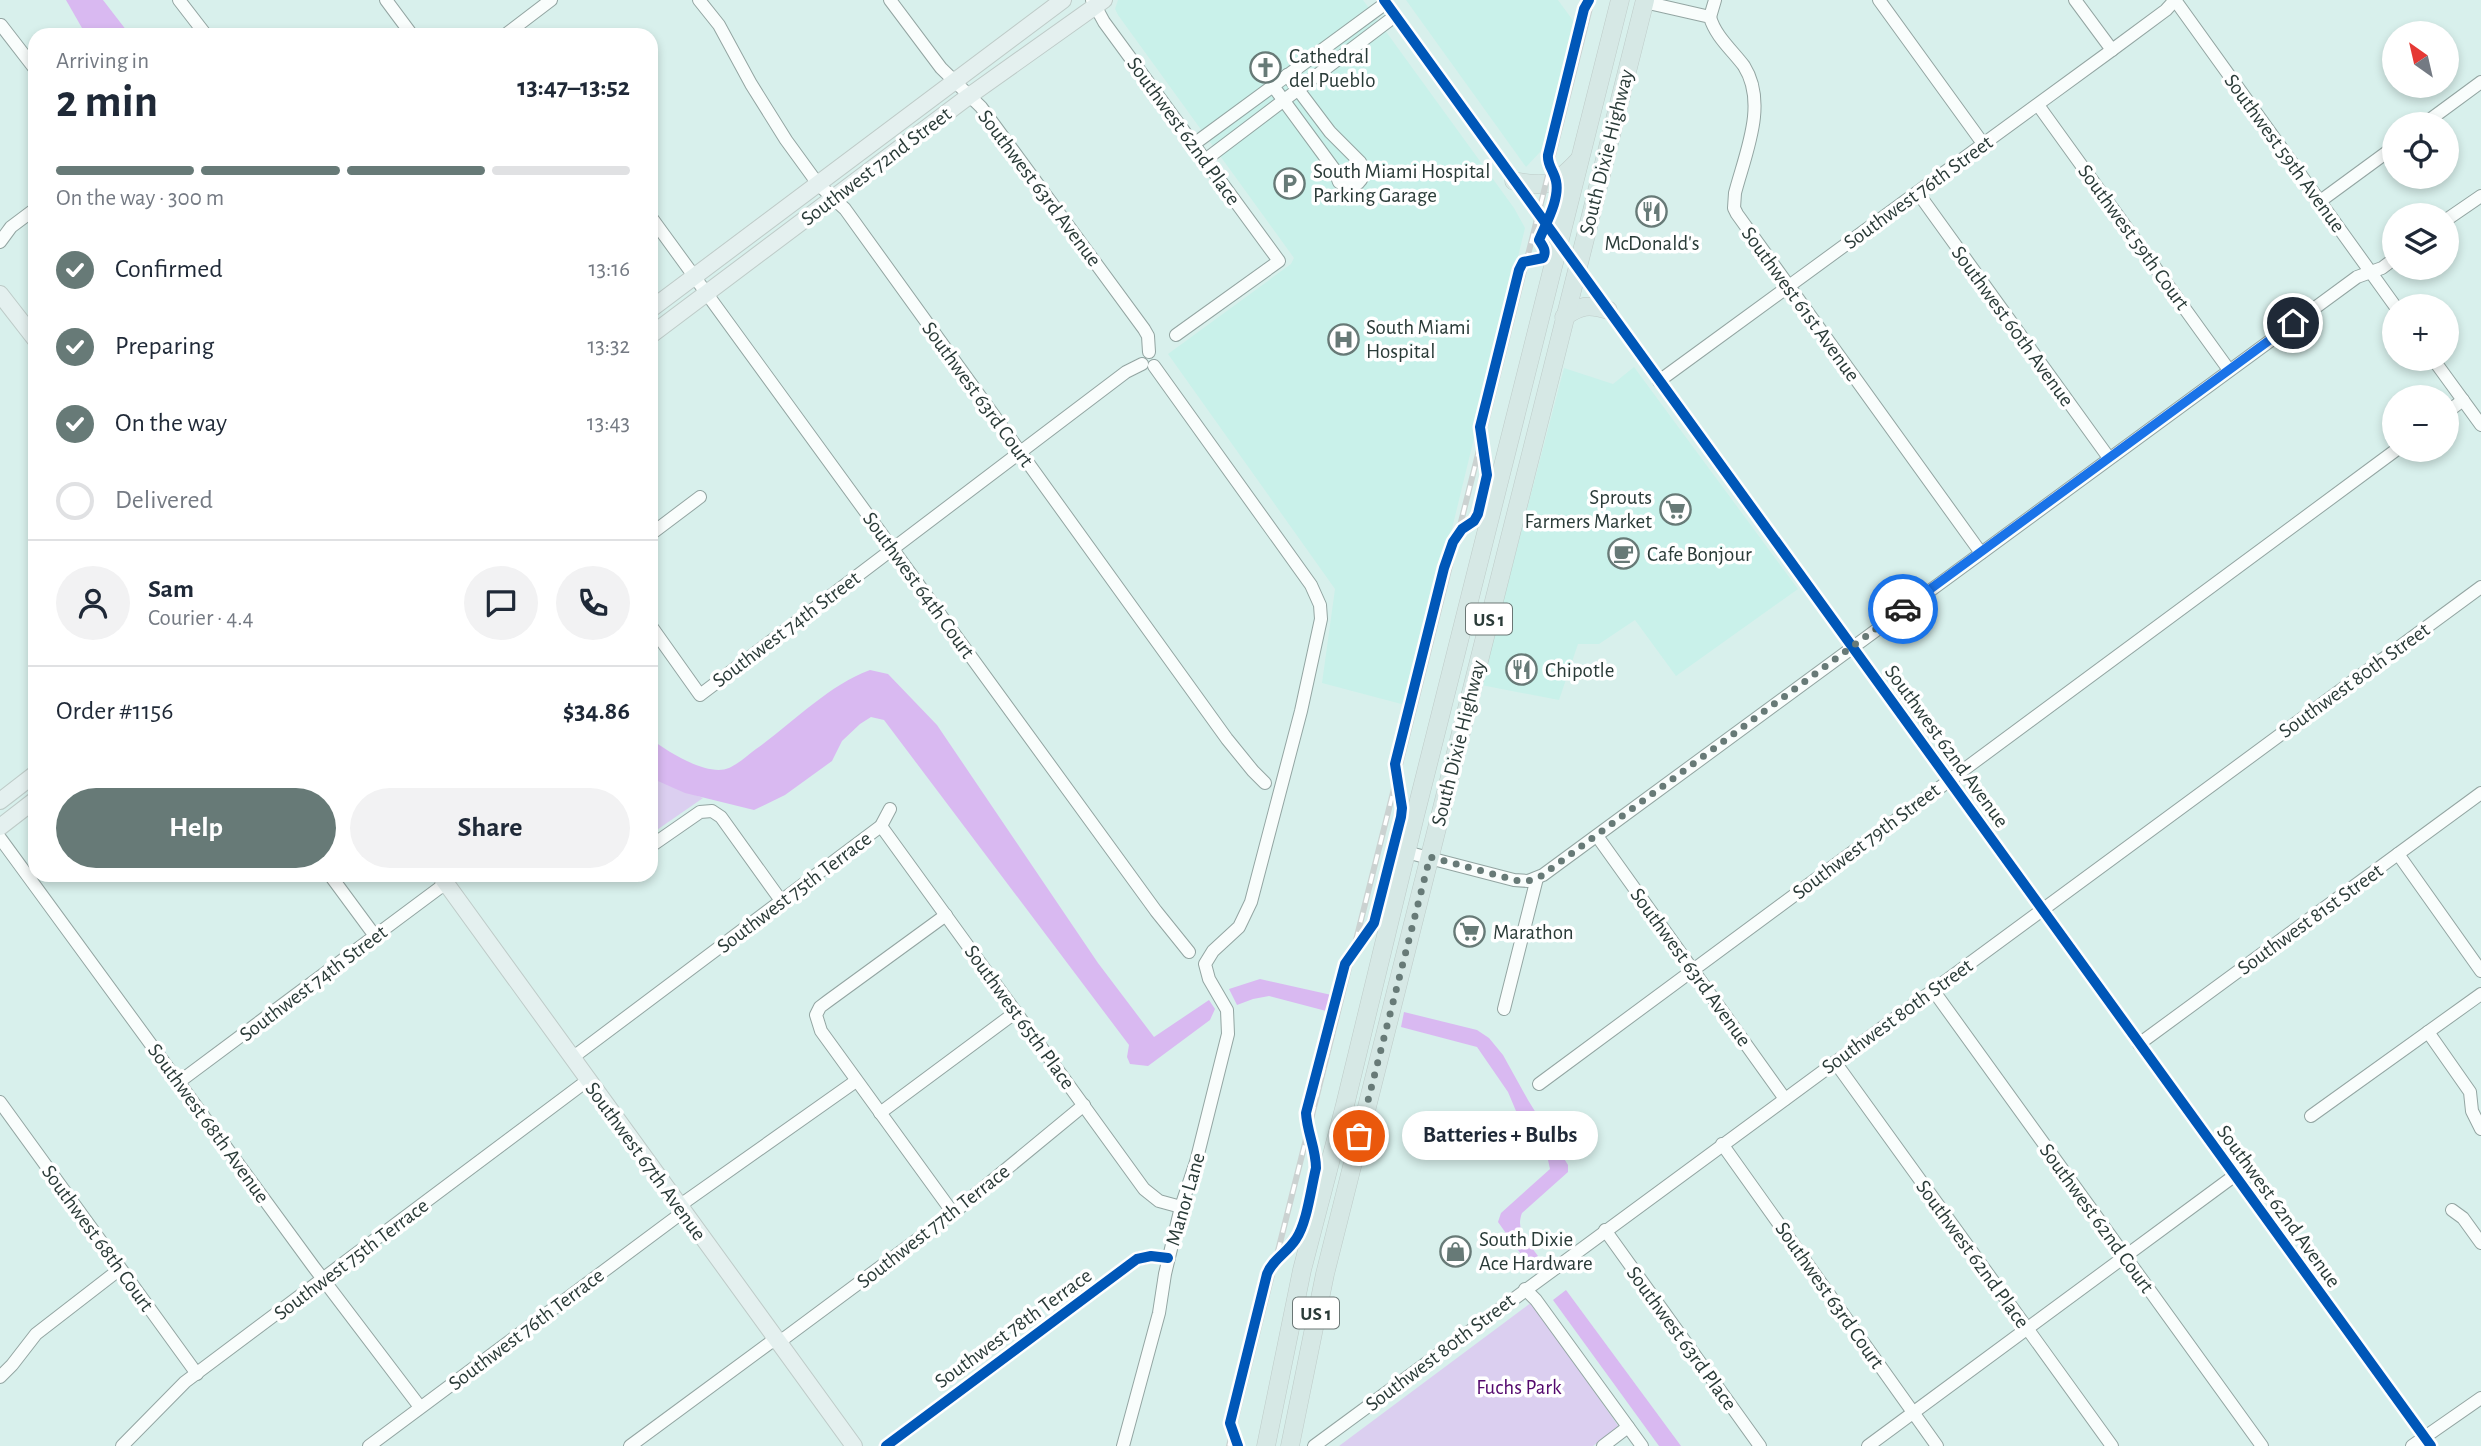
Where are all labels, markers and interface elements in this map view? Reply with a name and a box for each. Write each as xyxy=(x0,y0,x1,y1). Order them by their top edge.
north arrow xyxy=(2382,21,2459,98)
map controls xyxy=(2382,21,2459,462)
place label: Cathedral del Pueblo xyxy=(1289,46,1376,91)
text: Arriving in xyxy=(56,50,149,73)
church icon: Cathedral del Pueblo xyxy=(1249,51,1283,85)
street label: Southwest 62nd Place xyxy=(1123,53,1244,209)
street label: South Dixie Highway xyxy=(1576,67,1637,237)
street label: Southwest 59th Avenue xyxy=(2220,70,2349,236)
text: 13:47–13:52 xyxy=(517,74,630,100)
text: 2 min xyxy=(56,79,158,125)
street label: Southwest 72nd Street xyxy=(797,103,956,230)
street label: Southwest 63rd Avenue xyxy=(974,106,1105,271)
button: locate xyxy=(2382,112,2459,189)
street label: Southwest 76th Street xyxy=(1840,131,1997,253)
place label: South Miami Hospital Parking Garage xyxy=(1313,161,1490,206)
street label: Southwest 59th Court xyxy=(2074,161,2193,314)
parking icon: South Miami Hospital Parking Garage xyxy=(1273,166,1307,200)
text: On the way · 300 m xyxy=(56,187,224,210)
restaurant icon: McDonald's xyxy=(1635,194,1669,228)
button: layers xyxy=(2382,203,2459,280)
street label: Southwest 61st Avenue xyxy=(1738,223,1864,385)
place label: McDonald's xyxy=(1604,233,1700,254)
street label: Southwest 60th Avenue xyxy=(1948,242,2078,410)
icon: check xyxy=(56,251,94,289)
text: Confirmed xyxy=(115,256,223,282)
text: 13:16 xyxy=(589,258,630,281)
pin xyxy=(2263,293,2323,353)
button: + xyxy=(2382,294,2459,371)
icon: home xyxy=(2274,304,2312,342)
place label: South Miami Hospital xyxy=(1366,317,1471,362)
street label: Southwest 63rd Court xyxy=(918,318,1037,471)
hospital icon: South Miami Hospital xyxy=(1326,322,1360,356)
icon: check xyxy=(56,328,94,366)
text: Preparing xyxy=(115,333,214,359)
text: 13:32 xyxy=(587,335,630,358)
button: − xyxy=(2382,385,2459,462)
icon: check xyxy=(56,405,94,443)
text: On the way xyxy=(115,410,227,436)
text: 13:43 xyxy=(587,412,630,435)
text: Delivered xyxy=(115,487,213,513)
place label: Sprouts Farmers Market xyxy=(1524,487,1652,532)
supermarket icon: Sprouts Farmers Market xyxy=(1658,492,1692,526)
street label: Southwest 64th Court xyxy=(859,508,979,663)
cafe icon: Cafe Bonjour xyxy=(1607,537,1641,571)
place label: Cafe Bonjour xyxy=(1647,544,1752,565)
button: person xyxy=(56,566,130,640)
button: chat xyxy=(464,566,538,640)
button: phone xyxy=(556,566,630,640)
street label: Southwest 74th Street xyxy=(709,567,864,692)
courier xyxy=(1868,574,1938,644)
text: Sam xyxy=(148,576,194,602)
icon: car xyxy=(1884,590,1922,628)
road number: US 1 xyxy=(1466,604,1512,634)
text: Courier · 4.4 xyxy=(148,607,254,630)
street label: Southwest 80th Street xyxy=(2275,619,2434,742)
restaurant icon: Chipotle xyxy=(1505,653,1539,687)
street label: South Dixie Highway xyxy=(1428,658,1489,828)
place label: Chipotle xyxy=(1545,660,1615,681)
street label: Southwest 62nd Avenue xyxy=(1881,661,2012,831)
text: Order #1156 xyxy=(56,698,173,724)
text: $34.86 xyxy=(563,698,630,724)
street label: Southwest 79th Street xyxy=(1789,779,1944,903)
button: Help xyxy=(56,788,336,868)
button: Share xyxy=(350,788,630,868)
street label: Southwest 75th Terrace xyxy=(713,828,875,957)
street label: Southwest 81st Street xyxy=(2234,860,2387,979)
street label: Southwest 63rd Avenue xyxy=(1626,884,1755,1050)
supermarket icon: Marathon xyxy=(1453,915,1487,949)
street label: Southwest 74th Street xyxy=(236,921,391,1046)
place label: Marathon xyxy=(1493,922,1574,943)
street label: Southwest 65th Place xyxy=(960,941,1079,1093)
street label: Southwest 80th Street xyxy=(1818,955,1977,1078)
street label: Southwest 68th Avenue xyxy=(144,1040,273,1207)
street label: Southwest 67th Avenue xyxy=(581,1078,710,1244)
pin xyxy=(1329,1106,1389,1166)
callout: Batteries + Bulbs xyxy=(1401,1112,1597,1160)
icon: bag xyxy=(1340,1117,1378,1155)
street label: Southwest 62nd Avenue xyxy=(2213,1121,2344,1291)
text: Batteries + Bulbs xyxy=(1423,1124,1577,1147)
street label: Southwest 62nd Court xyxy=(2036,1140,2158,1297)
street label: Manor Lane xyxy=(1162,1150,1209,1248)
street label: Southwest 77th Terrace xyxy=(853,1160,1014,1292)
street label: Southwest 68th Court xyxy=(38,1161,158,1315)
street label: Southwest 62nd Place xyxy=(1912,1176,2033,1332)
street label: Southwest 75th Terrace xyxy=(270,1195,432,1324)
street label: Southwest 63rd Court xyxy=(1771,1218,1888,1373)
place label: South Dixie Ace Hardware xyxy=(1479,1229,1593,1274)
shop icon: South Dixie Ace Hardware xyxy=(1439,1234,1473,1268)
street label: Southwest 63rd Place xyxy=(1622,1262,1741,1414)
street label: Southwest 76th Terrace xyxy=(445,1264,608,1394)
street label: Southwest 78th Terrace xyxy=(931,1265,1096,1392)
street label: Southwest 80th Street xyxy=(1362,1289,1519,1415)
road number: US 1 xyxy=(1293,1298,1339,1329)
park label: Fuchs Park xyxy=(1476,1377,1562,1398)

